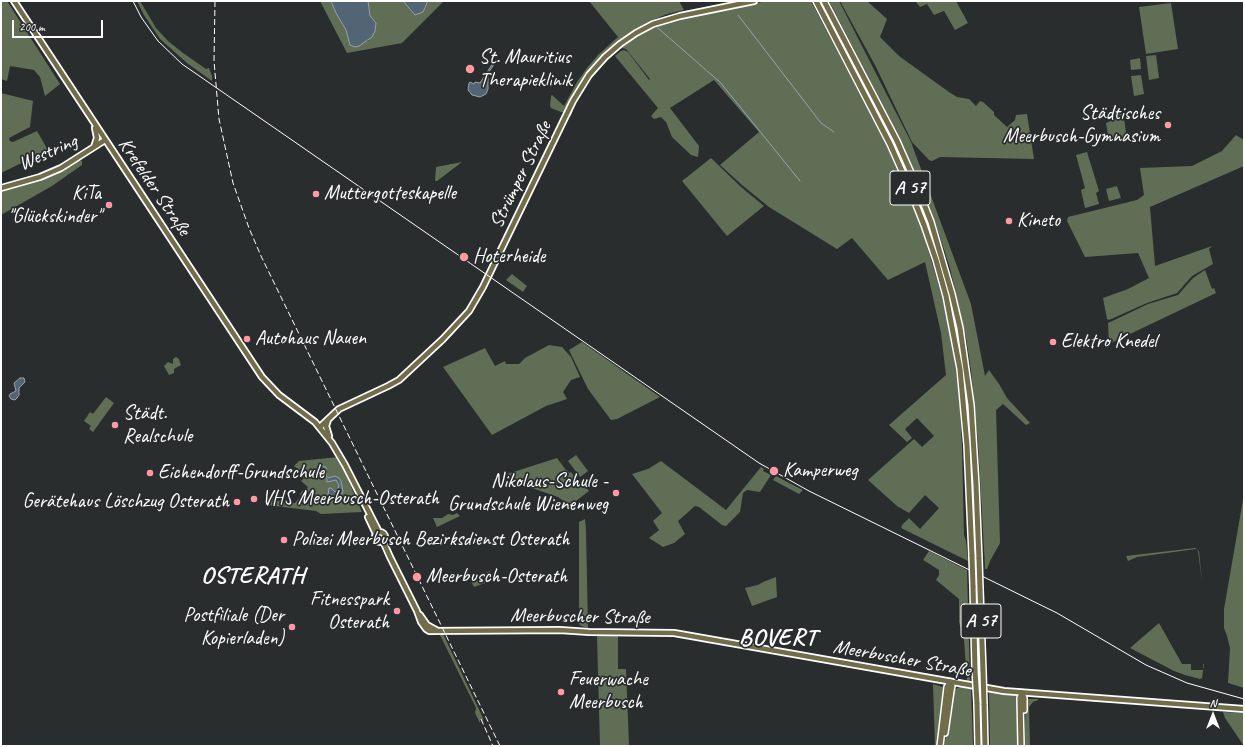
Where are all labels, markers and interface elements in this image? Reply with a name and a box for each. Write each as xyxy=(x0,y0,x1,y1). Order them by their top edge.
scale bar xyxy=(14,12,105,38)
text: 200 m xyxy=(19,19,45,35)
place label: St. Mauritius Therapieklinik xyxy=(479,46,572,93)
marker: St. Mauritius Therapieklinik xyxy=(464,63,476,75)
place label: Städtisches Meerbusch-Gymnasium xyxy=(1003,102,1160,149)
street label: Strümper Straße xyxy=(485,118,557,232)
marker: Städtisches Meerbusch-Gymnasium xyxy=(1163,120,1173,130)
street label: Westring xyxy=(15,130,81,176)
street label: Krefelder Straße xyxy=(112,133,196,241)
road number: A 57 xyxy=(890,171,930,205)
place label: KiTa "Glückskinder" xyxy=(8,182,101,229)
place label: Muttergotteskapelle xyxy=(324,182,456,206)
marker: Muttergotteskapelle xyxy=(311,189,321,199)
marker: KiTa "Glückskinder" xyxy=(104,200,114,210)
place label: Kineto xyxy=(1017,209,1060,233)
marker: Kineto xyxy=(1004,216,1014,226)
place label: Hoterheide xyxy=(473,245,545,269)
marker: Hoterheide xyxy=(458,251,470,263)
place label: Autohaus Nauen xyxy=(255,327,366,351)
place label: Elektro Knedel xyxy=(1061,330,1157,354)
marker: Autohaus Nauen xyxy=(242,334,252,344)
marker: Elektro Knedel xyxy=(1048,337,1058,347)
place label: Städt. Realschule xyxy=(123,402,192,449)
marker: Städt. Realschule xyxy=(110,420,120,430)
place label: Kamperweg xyxy=(783,459,857,483)
place label: Eichendorff-Grundschule xyxy=(158,461,324,485)
marker: Kamperweg xyxy=(768,465,780,477)
marker: Eichendorff-Grundschule xyxy=(145,468,155,478)
place label: Nikolaus-Schule - Grundschule Wienenweg xyxy=(448,470,608,517)
place label: VHS Meerbusch-Osterath xyxy=(262,487,439,511)
marker: Nikolaus-Schule - Grundschule Wienenweg xyxy=(611,488,621,498)
place label: Gerätehaus Löschzug Osterath xyxy=(22,490,229,514)
marker: VHS Meerbusch-Osterath xyxy=(249,494,259,504)
marker: Gerätehaus Löschzug Osterath xyxy=(232,497,242,507)
place label: Polizei Meerbusch Bezirksdienst Osterath xyxy=(292,528,569,552)
marker: Polizei Meerbusch Bezirksdienst Osterath xyxy=(279,535,289,545)
district label: OSTERATH xyxy=(201,563,305,591)
place label: Meerbusch-Osterath xyxy=(426,565,567,589)
marker: Meerbusch-Osterath xyxy=(411,571,423,583)
place label: Fitnesspark Osterath xyxy=(310,588,389,635)
place label: Postfiliale (Der Kopierladen) xyxy=(184,604,284,651)
street label: Meerbuscher Straße xyxy=(510,604,650,630)
road number: A 57 xyxy=(961,604,1001,638)
marker: Fitnesspark Osterath xyxy=(392,606,402,616)
marker: Postfiliale (Der Kopierladen) xyxy=(287,622,297,632)
district label: BOVERT xyxy=(739,625,817,653)
street label: Meerbuscher Straße xyxy=(831,635,973,683)
place label: Feuerwache Meerbusch xyxy=(569,668,648,715)
marker: Feuerwache Meerbusch xyxy=(556,687,566,697)
north arrow xyxy=(1193,695,1233,735)
text: N xyxy=(1210,696,1216,710)

